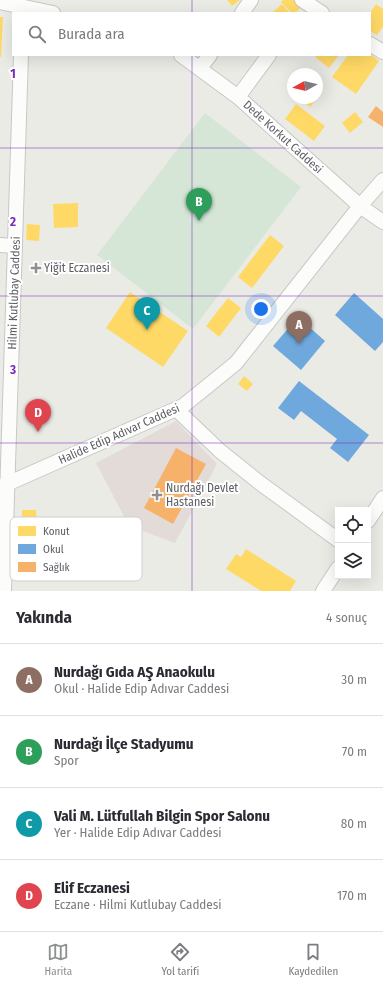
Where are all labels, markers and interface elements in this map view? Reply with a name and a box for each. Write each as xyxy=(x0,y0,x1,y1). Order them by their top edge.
search box xyxy=(12,12,371,56)
icon: search xyxy=(26,23,48,45)
text: Burada ara xyxy=(58,25,125,43)
text: 1 xyxy=(10,66,16,81)
north arrow xyxy=(287,68,323,104)
street label: Dede Korkut Caddesi xyxy=(240,98,326,176)
pin: B xyxy=(186,188,212,221)
text: 2 xyxy=(9,214,16,229)
street label: Hilmi Kutlubay Caddesi xyxy=(5,236,23,350)
place label: Yiğit Eczanesi xyxy=(44,261,110,275)
marker: Yiğit Eczanesi xyxy=(31,263,41,273)
pin: C xyxy=(134,297,160,330)
your location xyxy=(251,299,271,319)
pin: A xyxy=(286,311,312,344)
text: 3 xyxy=(9,362,16,377)
pin: D xyxy=(25,399,51,432)
street label: Halide Edip Adıvar Caddesi xyxy=(56,401,182,467)
place label: Nurdağı Devlet Hastanesi xyxy=(166,481,238,509)
marker: Nurdağı Devlet Hastanesi xyxy=(151,489,163,501)
map controls xyxy=(335,507,371,579)
button: locate xyxy=(335,507,371,543)
legend xyxy=(10,517,142,581)
text: Konut xyxy=(43,525,70,538)
text: Okul xyxy=(43,543,64,556)
button: layers xyxy=(335,543,371,579)
text: Sağlık xyxy=(43,561,71,574)
text: Yakında xyxy=(16,607,72,628)
text: 4 sonuç xyxy=(326,610,367,625)
text: Nurdağı Gıda AŞ Anaokulu xyxy=(54,663,215,681)
text: A xyxy=(25,672,33,687)
text: 30 m xyxy=(341,672,367,687)
text: Okul · Halide Edip Adıvar Caddesi xyxy=(54,681,229,696)
text: Nurdağı İlçe Stadyumu xyxy=(54,735,194,753)
text: B xyxy=(25,744,33,759)
text: 70 m xyxy=(342,744,367,759)
text: Spor xyxy=(54,753,79,768)
text: Vali M. Lütfullah Bilgin Spor Salonu xyxy=(54,807,270,825)
text: C xyxy=(26,816,32,831)
text: 80 m xyxy=(341,816,367,831)
text: Yer · Halide Edip Adıvar Caddesi xyxy=(54,825,222,840)
text: Elif Eczanesi xyxy=(54,879,130,897)
text: D xyxy=(25,888,33,903)
text: 170 m xyxy=(337,888,367,903)
text: Eczane · Hilmi Kutlubay Caddesi xyxy=(54,897,222,912)
tab: Harita xyxy=(45,941,72,978)
tab: Yol tarifi xyxy=(161,941,199,978)
tab: Kaydedilen xyxy=(288,941,338,978)

